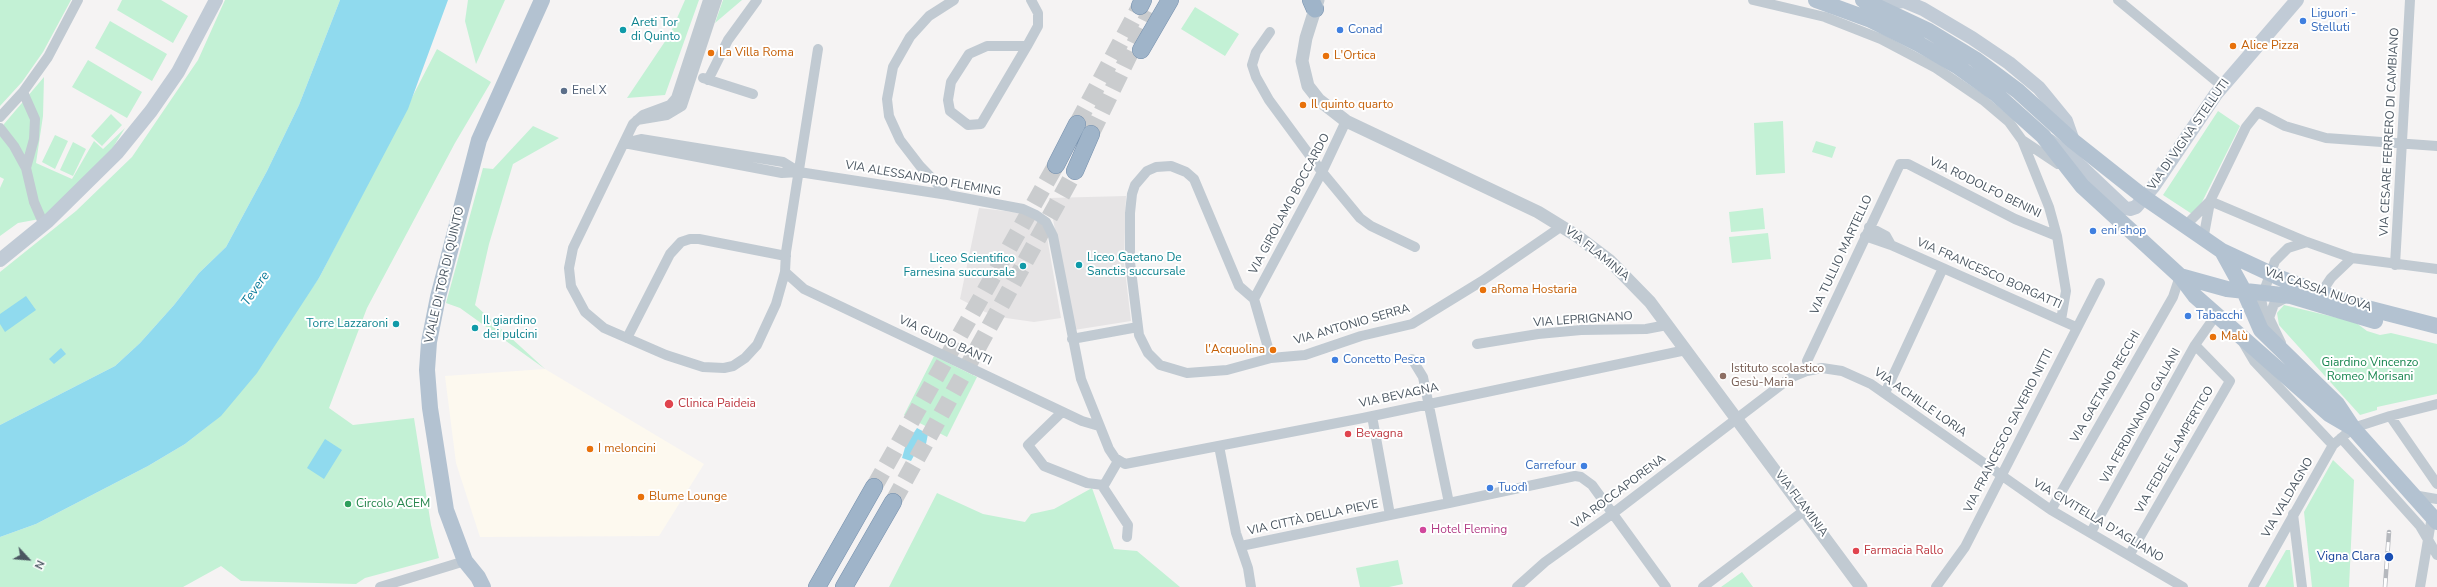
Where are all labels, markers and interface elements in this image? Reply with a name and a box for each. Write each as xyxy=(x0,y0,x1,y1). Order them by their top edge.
place label: Liguori - Stelluti xyxy=(2311,7,2356,35)
place label: Areti Tor di Quinto xyxy=(631,16,680,44)
marker: Liguori - Stelluti xyxy=(2298,16,2308,26)
place label: Conad xyxy=(1348,23,1382,37)
marker: Areti Tor di Quinto xyxy=(618,25,628,35)
marker: Conad xyxy=(1335,25,1345,35)
street label: VIA CESARE FERRERO DI CAMBIANO xyxy=(2377,27,2403,237)
place label: Alice Pizza xyxy=(2241,39,2299,53)
marker: Alice Pizza xyxy=(2228,41,2238,51)
place label: La Villa Roma xyxy=(719,46,794,60)
marker: La Villa Roma xyxy=(706,48,716,58)
place label: L'Ortica xyxy=(1334,49,1376,63)
marker: L'Ortica xyxy=(1321,51,1331,61)
street label: VIA DI VIGNA STELLUTI xyxy=(2145,77,2233,193)
place label: Enel X xyxy=(572,84,607,98)
marker: Enel X xyxy=(559,86,569,96)
place label: Il quinto quarto xyxy=(1311,98,1393,112)
marker: Il quinto quarto xyxy=(1298,100,1308,110)
street label: VIA GIROLAMO BOCCARDO xyxy=(1247,131,1333,277)
street label: VIA RODOLFO BENINI xyxy=(1927,155,2043,221)
street label: VIA ALESSANDRO FLEMING xyxy=(844,158,1002,200)
street label: VIA TULLIO MARTELLO xyxy=(1808,193,1876,317)
street label: VIALE DI TOR DI QUINTO xyxy=(422,205,468,345)
street label: VIA FLAMINIA xyxy=(1562,224,1632,284)
place label: eni shop xyxy=(2101,224,2146,238)
marker: eni shop xyxy=(2088,226,2098,236)
street label: VIA FRANCESCO BORGATTI xyxy=(1914,235,2064,313)
place label: Liceo Gaetano De Sanctis succursale xyxy=(1087,251,1185,279)
place label: Liceo Scientifico Farnesina succursale xyxy=(904,252,1015,280)
marker: Liceo Gaetano De Sanctis succursale xyxy=(1074,260,1084,270)
marker: Liceo Scientifico Farnesina succursale xyxy=(1018,261,1028,271)
street label: VIA CASSIA NUOVA xyxy=(2263,265,2373,315)
water label: Tevere xyxy=(239,269,273,309)
place label: aRoma Hostaria xyxy=(1491,283,1577,297)
marker: aRoma Hostaria xyxy=(1478,285,1488,295)
street label: VIA ANTONIO SERRA xyxy=(1292,302,1412,348)
street label: VIA LEPRIGNANO xyxy=(1533,309,1633,331)
place label: Tabacchi xyxy=(2196,309,2243,323)
marker: Tabacchi xyxy=(2183,311,2193,321)
street label: VIA GUIDO BANTI xyxy=(896,313,994,369)
place label: Il giardino dei pulcini xyxy=(483,314,537,342)
place label: Torre Lazzaroni xyxy=(306,317,388,331)
marker: Torre Lazzaroni xyxy=(391,319,401,329)
marker: Il giardino dei pulcini xyxy=(470,323,480,333)
street label: VIA GAETANO RECCHI xyxy=(2068,329,2144,445)
place label: Malù xyxy=(2221,330,2248,344)
marker: Malù xyxy=(2208,332,2218,342)
place label: l'Acquolina xyxy=(1205,343,1265,357)
marker: l'Acquolina xyxy=(1268,345,1278,355)
street label: VIA FERDINANDO GALIANI xyxy=(2098,346,2184,486)
street label: VIA FRANCESCO SAVERIO NITTI xyxy=(1961,347,2057,515)
place label: Concetto Pesca xyxy=(1343,353,1425,367)
marker: Concetto Pesca xyxy=(1330,355,1340,365)
park label: Giardino Vincenzo Romeo Morisani xyxy=(2321,356,2419,384)
place label: Istituto scolastico Gesù-Maria xyxy=(1731,362,1824,390)
street label: VIA ACHILLE LORIA xyxy=(1871,365,1969,441)
marker: Istituto scolastico Gesù-Maria xyxy=(1718,371,1728,381)
street label: VIA BEVAGNA xyxy=(1358,381,1440,411)
street label: VIA FEDELE LAMPERTICO xyxy=(2133,384,2217,516)
place label: Clinica Paideia xyxy=(678,397,756,411)
marker: Clinica Paideia xyxy=(663,398,675,410)
place label: Bevagna xyxy=(1356,427,1403,441)
marker: Bevagna xyxy=(1343,429,1353,439)
place label: I meloncini xyxy=(598,442,656,456)
marker: I meloncini xyxy=(585,444,595,454)
street label: VIA ROCCAPORENA xyxy=(1569,452,1669,532)
street label: VIA VALDAGNO xyxy=(2259,455,2317,541)
place label: Carrefour xyxy=(1525,459,1576,473)
marker: Carrefour xyxy=(1579,461,1589,471)
street label: VIA FLAMINIA xyxy=(1772,468,1830,540)
street label: VIA CIVITELLA D'AGLIANO xyxy=(2030,476,2166,566)
place label: Tuodì xyxy=(1498,481,1528,495)
marker: Tuodì xyxy=(1485,483,1495,493)
place label: Blume Lounge xyxy=(649,490,727,504)
marker: Blume Lounge xyxy=(636,492,646,502)
place label: Circolo ACEM xyxy=(356,497,430,511)
street label: VIA CITTÀ DELLA PIEVE xyxy=(1246,497,1380,539)
marker: Circolo ACEM xyxy=(343,499,353,509)
place label: Hotel Fleming xyxy=(1431,523,1507,537)
marker: Hotel Fleming xyxy=(1418,525,1428,535)
north arrow xyxy=(8,539,48,579)
place label: Farmacia Rallo xyxy=(1864,544,1943,558)
marker: Farmacia Rallo xyxy=(1851,546,1861,556)
place label: Vigna Clara xyxy=(2317,550,2380,564)
marker: Vigna Clara xyxy=(2383,551,2395,563)
text: N xyxy=(31,557,48,571)

